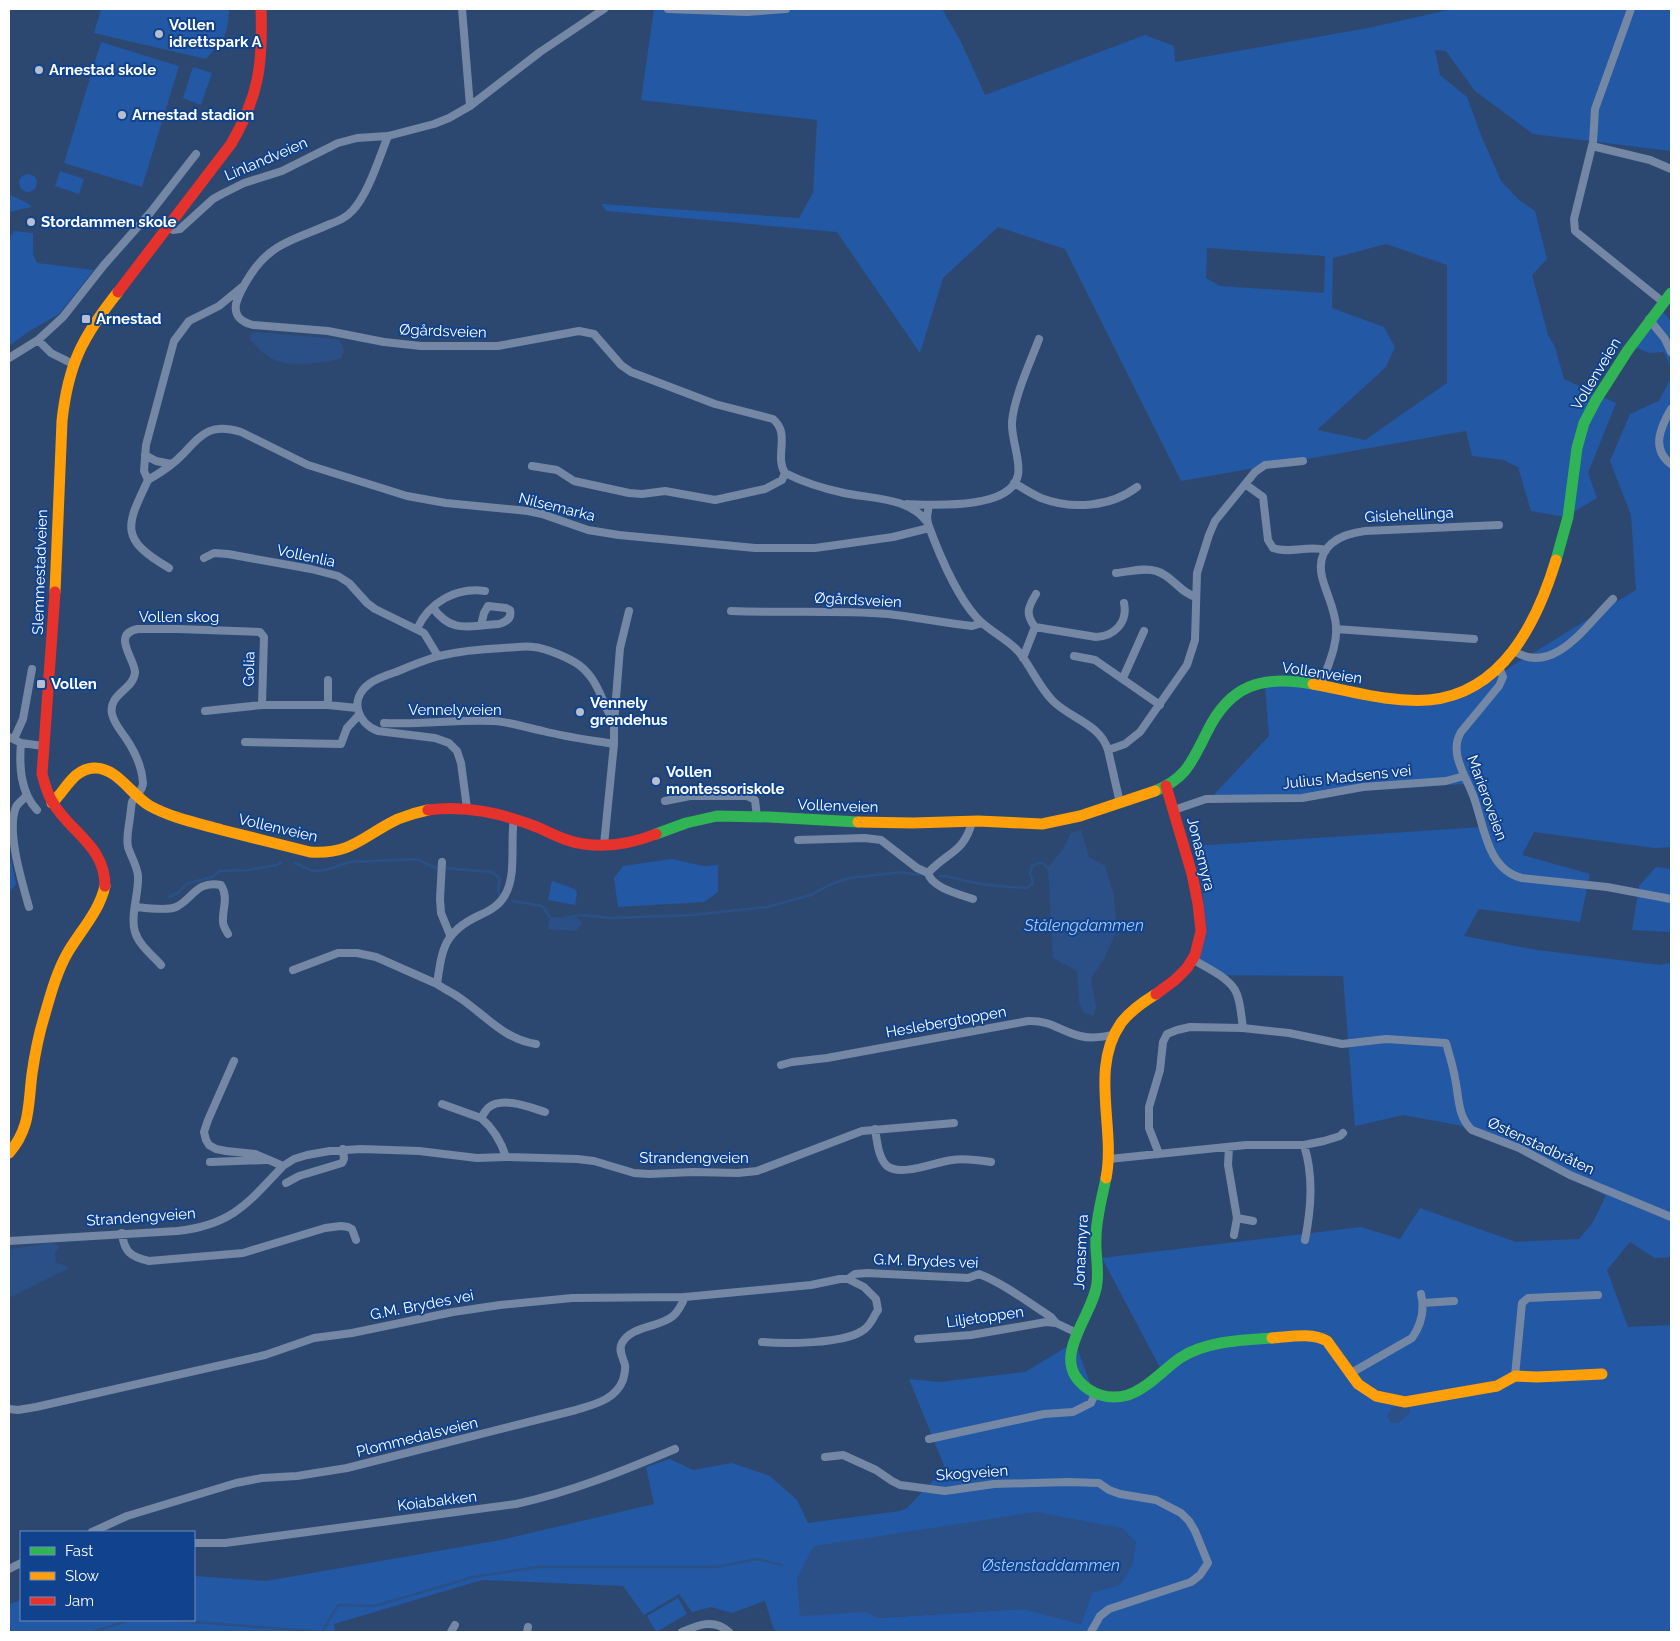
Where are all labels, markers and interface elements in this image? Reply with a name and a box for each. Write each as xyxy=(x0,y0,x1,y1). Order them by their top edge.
place label: Vollen idrettspark A xyxy=(169,16,262,51)
marker: Vollen idrettspark A xyxy=(153,28,165,40)
place label: Arnestad skole xyxy=(49,61,156,79)
marker: Arnestad skole xyxy=(33,64,45,76)
place label: Arnestad stadion xyxy=(132,106,254,124)
marker: Arnestad stadion xyxy=(116,109,128,121)
street label: Linlandveien xyxy=(222,133,310,185)
place label: Stordammen skole xyxy=(41,213,177,231)
marker: Stordammen skole xyxy=(25,216,37,228)
place label: Arnestad xyxy=(96,310,162,328)
marker: Arnestad xyxy=(80,313,92,325)
street label: Øgårdsveien xyxy=(399,320,487,342)
street label: Vollenveien xyxy=(1567,335,1625,413)
street label: Nilsemarka xyxy=(517,489,597,525)
street label: Gislehellinga xyxy=(1364,504,1454,526)
street label: Slemmestadveien xyxy=(29,509,51,635)
street label: Vollenlia xyxy=(275,541,337,571)
street label: Øgårdsveien xyxy=(814,589,902,611)
street label: Vollen skog xyxy=(139,608,219,626)
street label: Golia xyxy=(239,651,259,687)
street label: Vollenveien xyxy=(1281,658,1363,688)
place label: Vollen xyxy=(51,675,97,693)
marker: Vollen xyxy=(35,678,47,690)
place label: Vennely grendehus xyxy=(590,694,668,729)
street label: Vennelyveien xyxy=(408,701,502,719)
marker: Vennely grendehus xyxy=(574,706,586,718)
street label: Marieroveien xyxy=(1463,753,1511,843)
street label: Julius Madsens vei xyxy=(1282,761,1412,793)
place label: Vollen montessoriskole xyxy=(666,763,784,798)
marker: Vollen montessoriskole xyxy=(650,775,662,787)
street label: Vollenveien xyxy=(797,796,879,816)
street label: Vollenveien xyxy=(237,810,319,846)
street label: Jonasmyra xyxy=(1183,815,1219,893)
water label: Stålengdammen xyxy=(1023,916,1144,935)
street label: Heslebergtoppen xyxy=(884,1003,1008,1041)
street label: Østenstadbråten xyxy=(1485,1113,1597,1179)
street label: Strandengveien xyxy=(639,1149,749,1167)
street label: Strandengveien xyxy=(86,1204,196,1230)
street label: Jonasmyra xyxy=(1070,1214,1092,1290)
street label: G.M. Brydes vei xyxy=(873,1250,979,1272)
street label: G.M. Brydes vei xyxy=(369,1286,475,1324)
street label: Liljetoppen xyxy=(945,1303,1025,1331)
street label: Plommedalsveien xyxy=(354,1413,480,1461)
street label: Skogveien xyxy=(935,1462,1009,1484)
street label: Koiabakken xyxy=(396,1487,478,1515)
legend xyxy=(20,1531,195,1621)
text: Fast xyxy=(65,1542,93,1560)
water label: Østenstaddammen xyxy=(982,1556,1120,1575)
text: Slow xyxy=(65,1567,99,1585)
text: Jam xyxy=(65,1592,94,1610)

